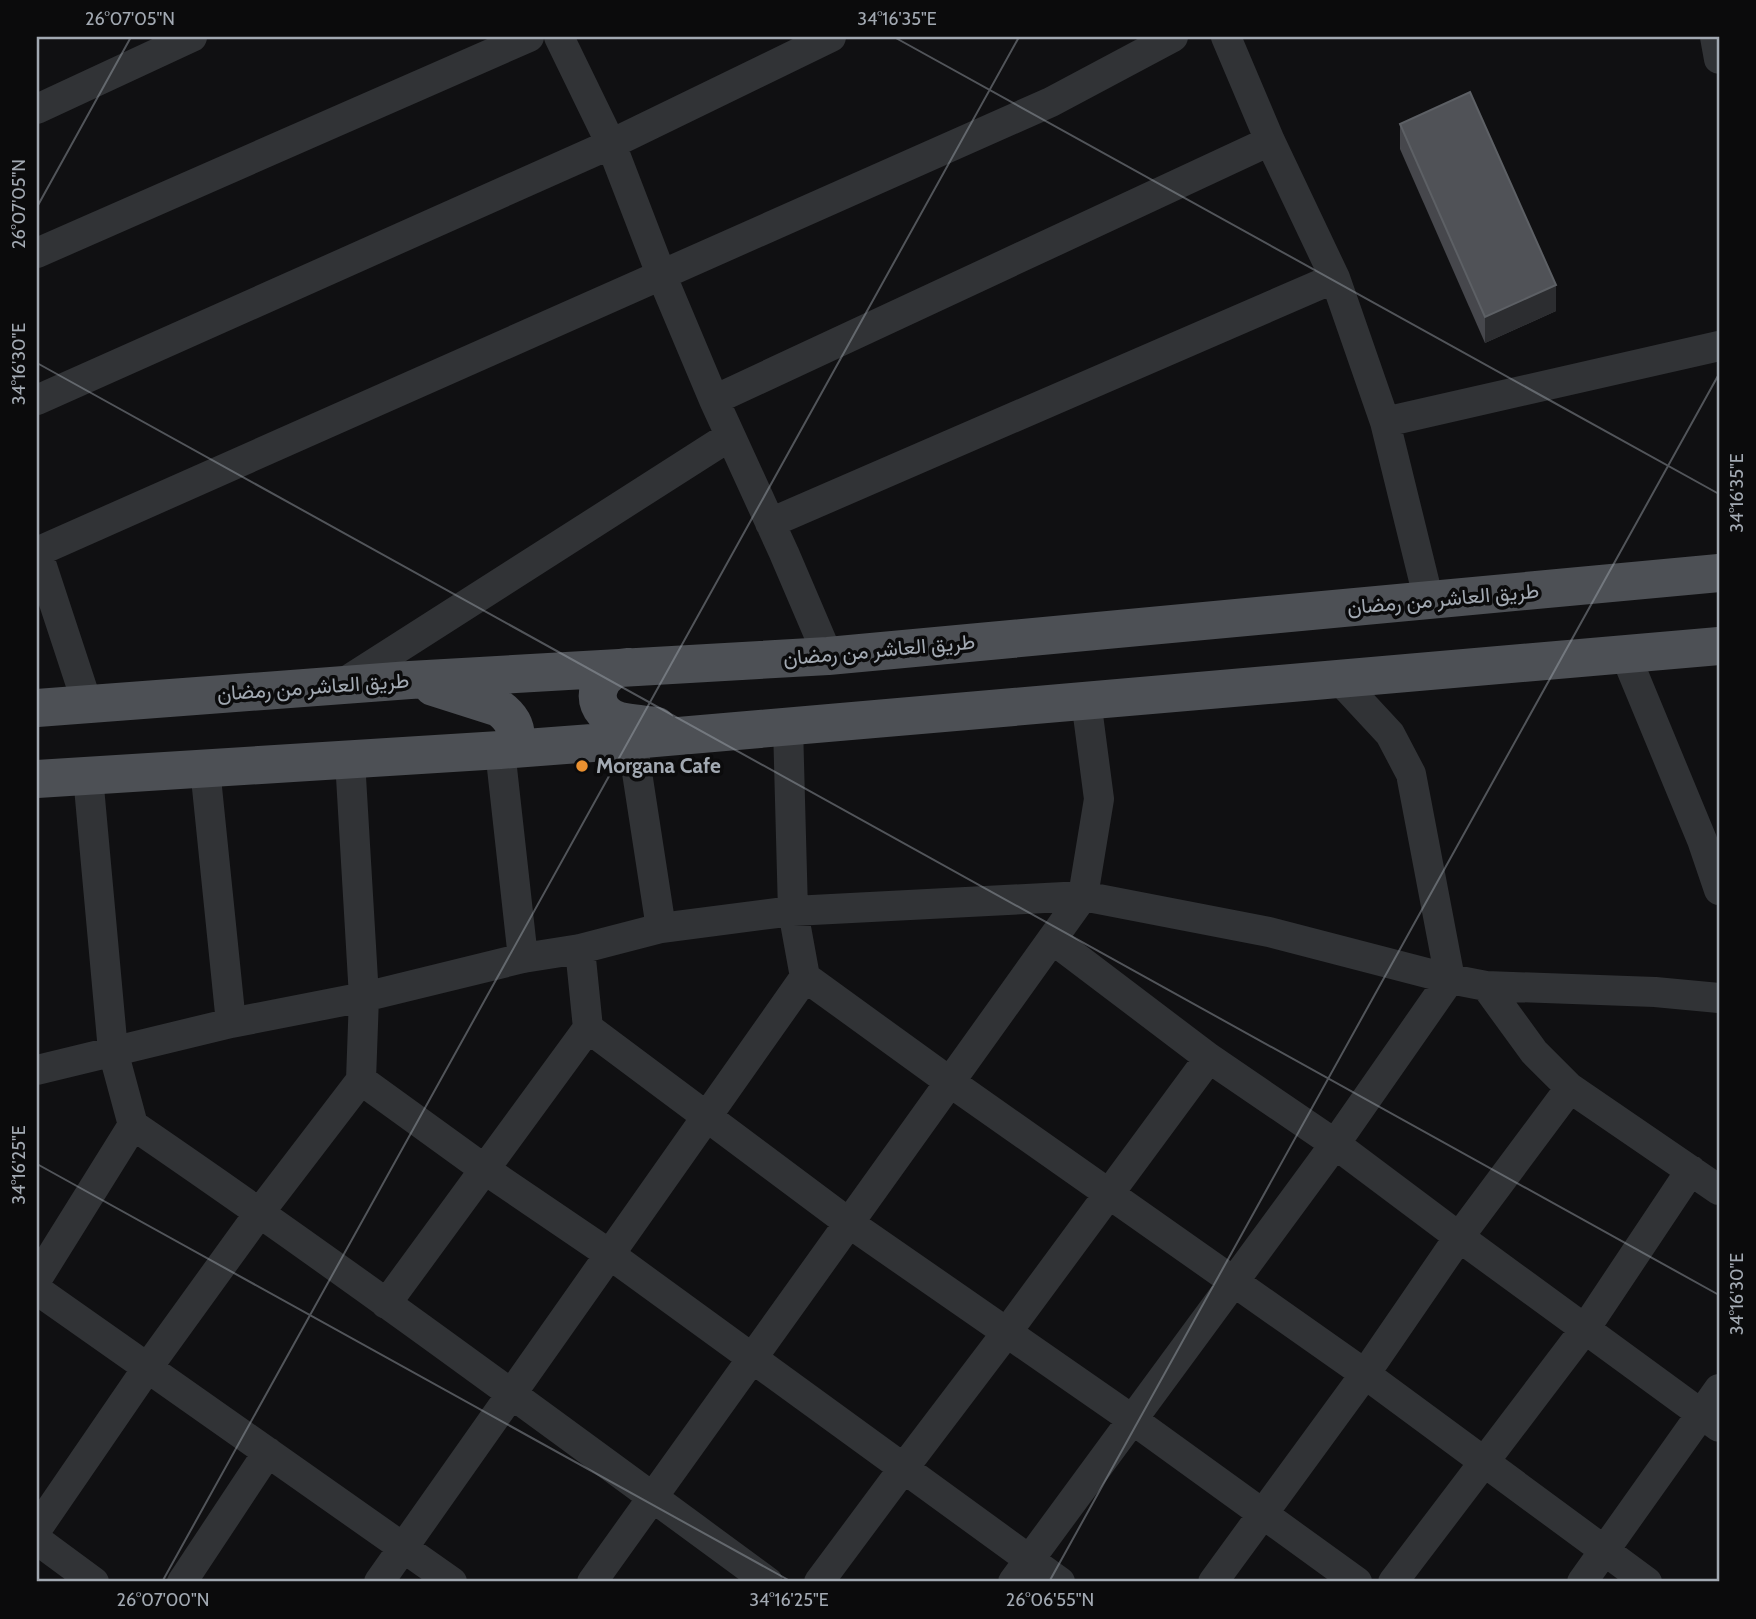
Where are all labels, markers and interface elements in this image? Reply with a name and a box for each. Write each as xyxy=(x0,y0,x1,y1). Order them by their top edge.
text: 26°07'05"N xyxy=(85,8,175,30)
text: 34°16'35"E xyxy=(857,8,937,30)
text: 26°07'05"N xyxy=(8,159,30,249)
text: 34°16'30"E xyxy=(8,323,30,405)
text: 34°16'35"E xyxy=(1726,453,1748,533)
street label: طريق العاشر من رمضان xyxy=(1346,578,1540,620)
street label: طريق العاشر من رمضان xyxy=(782,629,976,671)
street label: طريق العاشر من رمضان xyxy=(216,667,410,707)
place label: Morgana Cafe xyxy=(596,753,721,778)
marker: Morgana Cafe xyxy=(574,758,590,774)
text: 34°16'25"E xyxy=(8,1125,30,1205)
text: 34°16'30"E xyxy=(1726,1253,1748,1335)
text: 26°07'00"N xyxy=(117,1589,209,1611)
text: 34°16'25"E xyxy=(749,1589,829,1611)
text: 26°06'55"N xyxy=(1006,1589,1094,1611)

